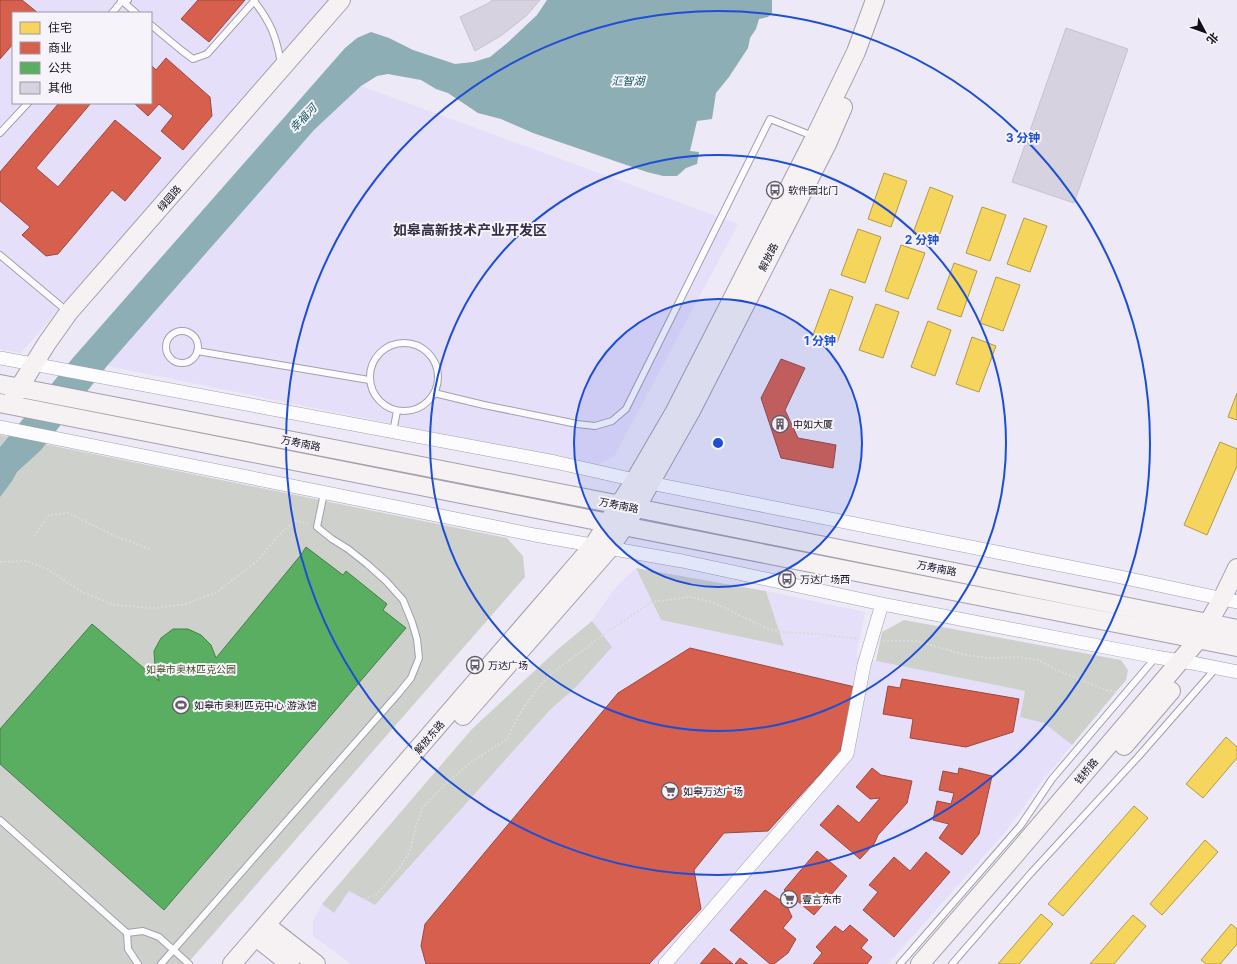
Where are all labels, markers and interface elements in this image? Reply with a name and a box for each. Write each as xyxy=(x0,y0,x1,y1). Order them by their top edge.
legend xyxy=(12,12,152,104)
north arrow xyxy=(1185,12,1225,52)
text: 住宅 xyxy=(48,20,72,35)
text: 北 xyxy=(1204,30,1221,47)
text: 商业 xyxy=(48,40,72,55)
text: 公共 xyxy=(48,60,72,75)
water label: 汇智湖 xyxy=(612,74,646,88)
text: 其他 xyxy=(48,80,72,95)
water label: 幸福河 xyxy=(287,100,321,135)
text: 3 分钟 xyxy=(1006,130,1040,145)
bus stop icon: 软件园北门 xyxy=(765,180,785,200)
street label: 绿园路 xyxy=(155,183,183,213)
place label: 软件园北门 xyxy=(788,184,838,196)
district label: 如皋高新技术产业开发区 xyxy=(393,221,547,238)
text: 2 分钟 xyxy=(905,232,939,247)
street label: 解放路 xyxy=(756,241,780,273)
text: 1 分钟 xyxy=(804,333,836,348)
building icon: 中如大厦 xyxy=(770,414,790,434)
place label: 中如大厦 xyxy=(793,418,833,430)
street label: 万寿南路 xyxy=(280,433,322,453)
centre of rings xyxy=(711,436,725,450)
street label: 万寿南路 xyxy=(598,495,640,515)
street label: 万寿南路 xyxy=(916,558,958,578)
bus stop icon: 万达广场西 xyxy=(777,569,797,589)
place label: 万达广场西 xyxy=(800,573,850,585)
bus stop icon: 万达广场 xyxy=(465,655,485,675)
place label: 万达广场 xyxy=(488,659,528,671)
park label: 如皋市奥林匹克公园 xyxy=(146,663,236,675)
sports icon: 如皋市奥利匹克中心 游泳馆 xyxy=(171,695,191,715)
place label: 如皋市奥利匹克中心 游泳馆 xyxy=(194,699,317,711)
street label: 解放东路 xyxy=(411,718,447,756)
street label: 钱桥路 xyxy=(1072,756,1100,786)
supermarket icon: 如皋万达广场 xyxy=(660,781,680,801)
place label: 如皋万达广场 xyxy=(683,785,743,797)
supermarket icon: 壹言东市 xyxy=(779,889,799,909)
place label: 壹言东市 xyxy=(802,893,842,905)

